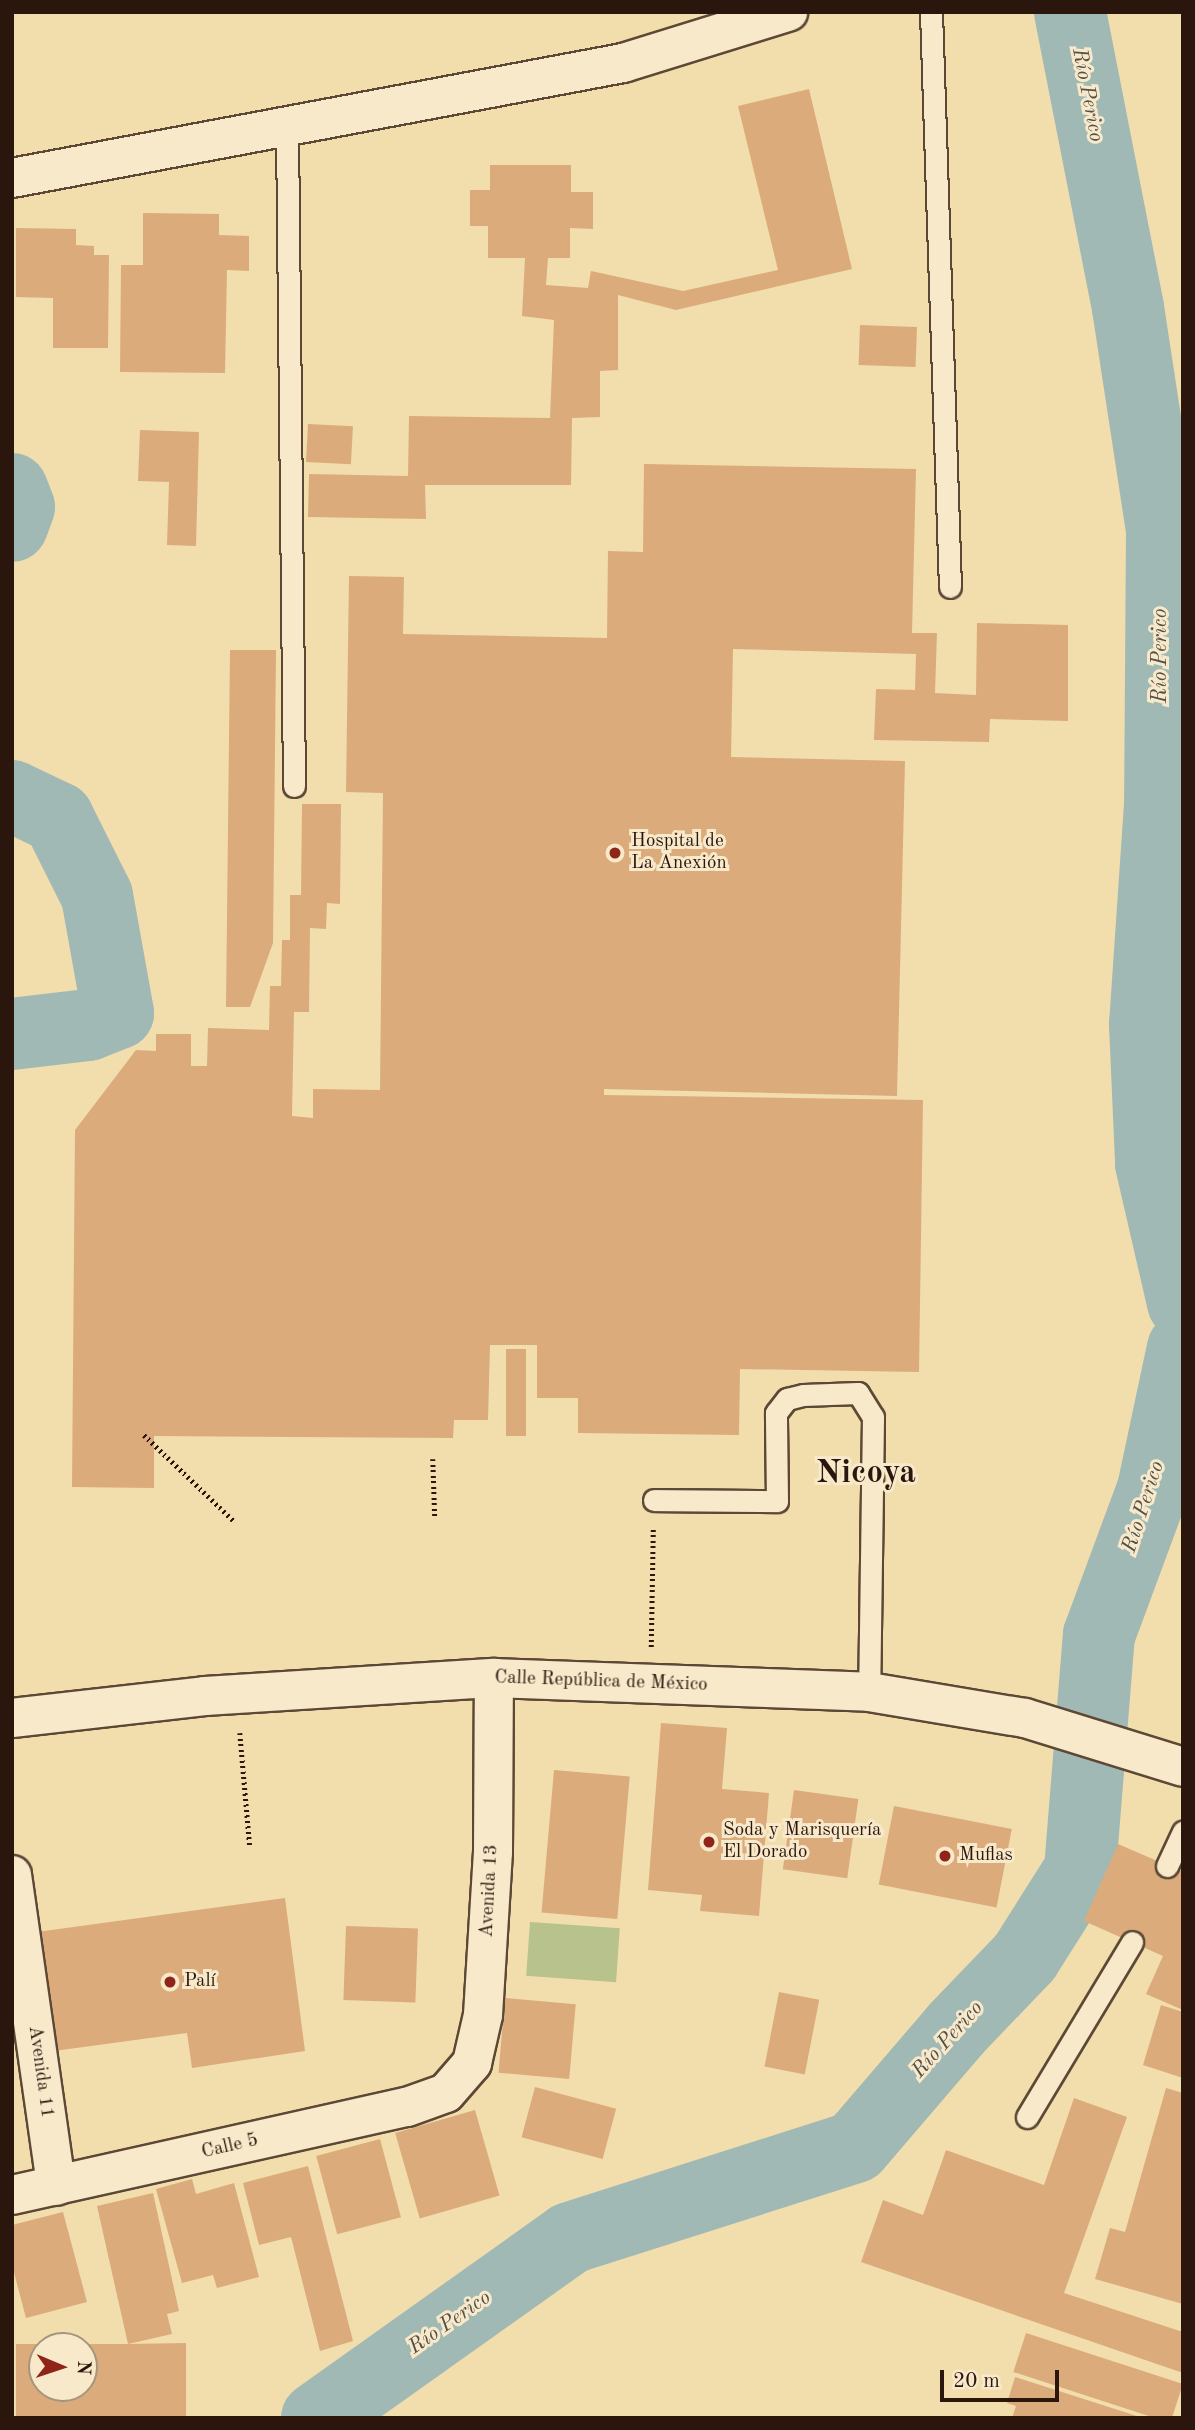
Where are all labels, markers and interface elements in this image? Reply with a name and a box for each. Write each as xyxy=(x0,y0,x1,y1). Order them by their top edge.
water label: Río Perico xyxy=(1066,46,1108,144)
water label: Río Perico xyxy=(1148,609,1174,703)
place label: Hospital de La Anexión xyxy=(631,831,727,875)
marker: Hospital de La Anexión xyxy=(605,843,625,863)
district label: Nicoya xyxy=(816,1454,916,1494)
water label: Río Perico xyxy=(1117,1458,1171,1556)
street label: Calle República de México xyxy=(494,1667,708,1697)
place label: Soda y Marisquería El Dorado xyxy=(723,1820,881,1864)
marker: Soda y Marisquería El Dorado xyxy=(701,1834,717,1850)
street label: Avenida 13 xyxy=(476,1844,504,1938)
place label: Muflas xyxy=(959,1845,1013,1867)
marker: Muflas xyxy=(937,1848,953,1864)
place label: Palí xyxy=(184,1971,216,1993)
marker: Palí xyxy=(162,1974,178,1990)
water label: Río Perico xyxy=(907,1996,989,2084)
street label: Avenida 11 xyxy=(22,2024,58,2120)
street label: Calle 5 xyxy=(199,2129,261,2165)
water label: Río Perico xyxy=(404,2286,496,2360)
north arrow xyxy=(28,2332,98,2402)
scale bar xyxy=(943,2356,1062,2400)
text: N xyxy=(73,2360,92,2375)
text: 20 m xyxy=(953,2371,1000,2392)

